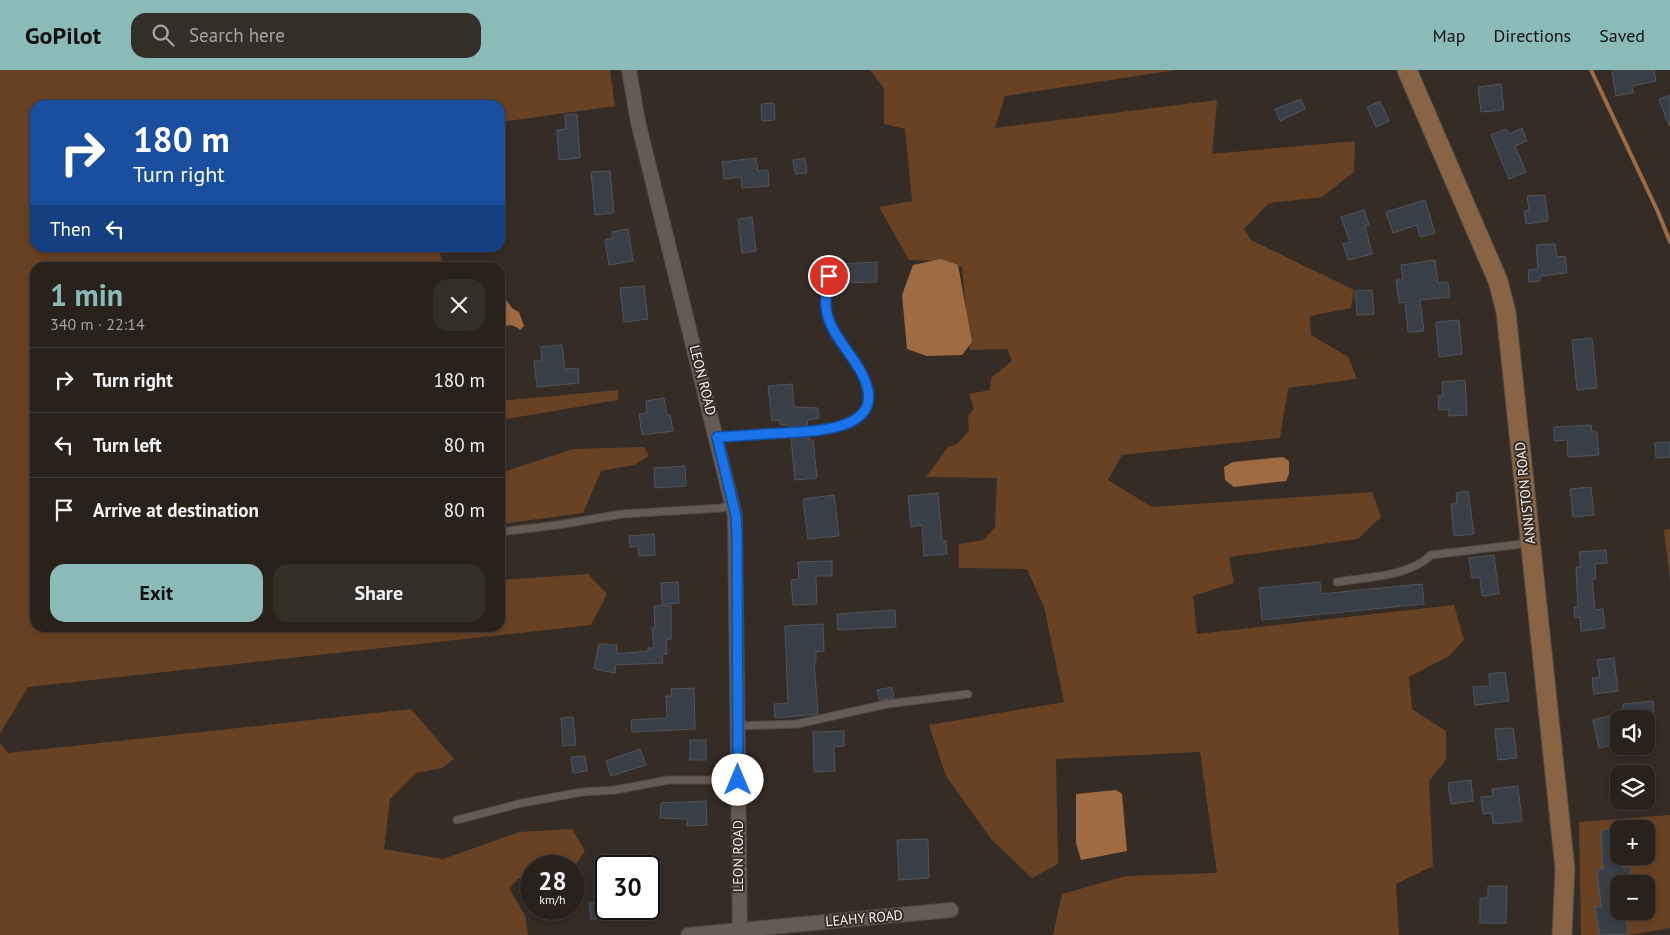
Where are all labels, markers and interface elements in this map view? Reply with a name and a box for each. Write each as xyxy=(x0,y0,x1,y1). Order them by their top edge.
search box xyxy=(131,13,481,58)
text: GoPilot xyxy=(25,20,101,51)
icon: search xyxy=(149,21,177,49)
text: Search here xyxy=(189,23,285,47)
text: Map xyxy=(1433,24,1465,47)
text: Directions xyxy=(1493,24,1571,47)
text: Saved xyxy=(1599,24,1645,47)
text: 180 m xyxy=(133,116,230,162)
icon: right xyxy=(50,120,115,185)
text: Turn right xyxy=(133,160,225,188)
icon: left xyxy=(101,215,129,243)
text: Then xyxy=(50,217,91,241)
pin xyxy=(808,255,850,297)
icon: arrive xyxy=(815,262,843,290)
text: 1 min xyxy=(50,275,123,314)
button: close xyxy=(433,279,485,331)
text: 340 m · 22:14 xyxy=(50,314,145,334)
street label: LEON ROAD xyxy=(686,343,720,417)
icon: right xyxy=(50,366,78,394)
text: Turn right xyxy=(93,368,173,392)
text: 180 m xyxy=(433,368,485,392)
icon: left xyxy=(50,431,78,459)
text: Turn left xyxy=(93,433,162,457)
text: 80 m xyxy=(444,433,485,457)
street label: ANNISTON ROAD xyxy=(1511,441,1539,545)
icon: arrive xyxy=(50,496,78,524)
text: Arrive at destination xyxy=(93,498,259,522)
text: 80 m xyxy=(444,498,485,522)
button: Exit xyxy=(50,564,263,622)
button: Share xyxy=(273,564,485,622)
map controls xyxy=(1610,710,1655,920)
button: sound xyxy=(1610,710,1655,755)
position arrow xyxy=(711,753,763,805)
button: layers xyxy=(1610,765,1655,810)
street label: LEON ROAD xyxy=(729,820,747,892)
button: + xyxy=(1610,820,1655,865)
speed limit sign: 30 xyxy=(595,855,660,920)
text: 28 xyxy=(538,865,567,897)
button: − xyxy=(1610,875,1655,920)
text: km/h xyxy=(539,892,566,907)
street label: LEAHY ROAD xyxy=(824,906,904,930)

